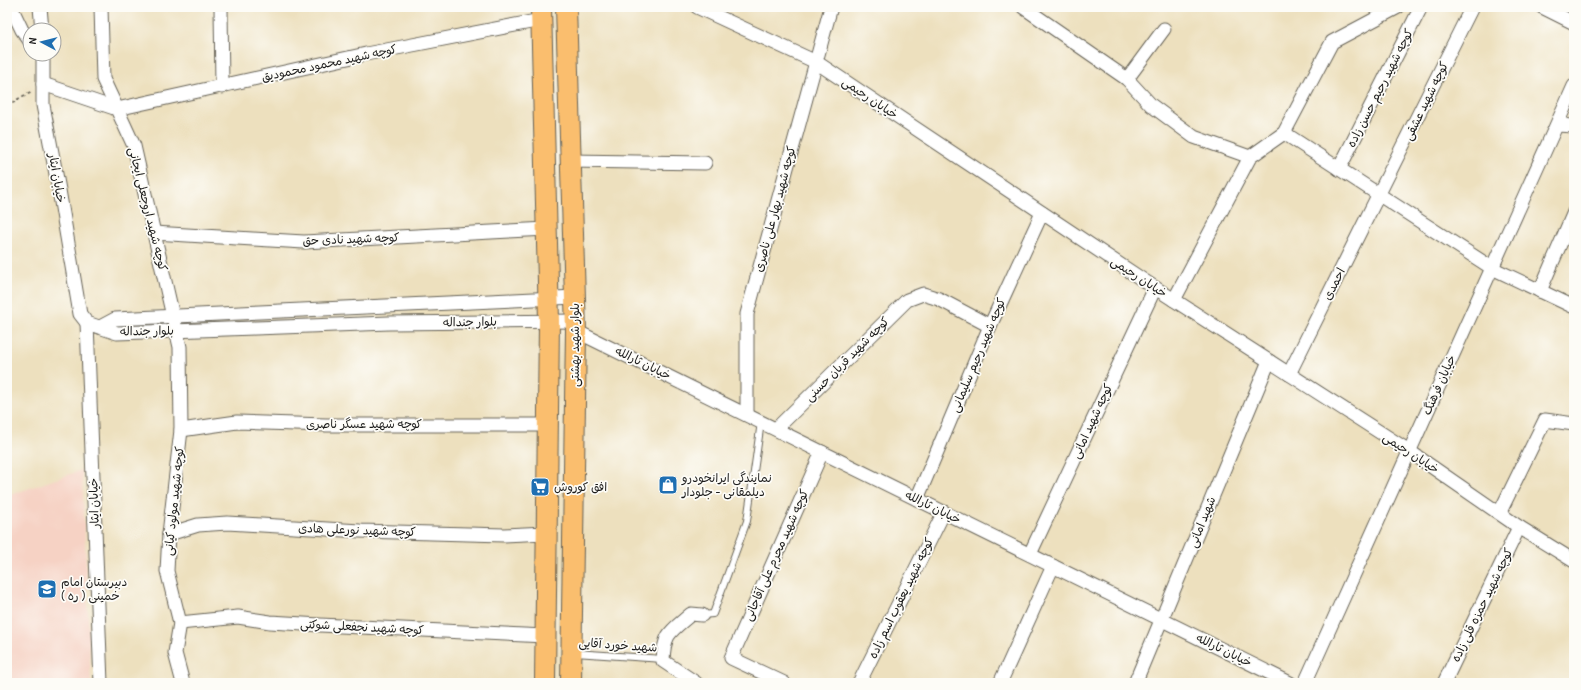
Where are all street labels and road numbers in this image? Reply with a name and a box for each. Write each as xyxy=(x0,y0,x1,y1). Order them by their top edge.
street label: کوچه شهید رحیم حسن زاده xyxy=(1342,26,1418,150)
street label: کوچه شهید محمود محمودیق xyxy=(260,40,398,85)
street label: کوچه شهید عشقی xyxy=(1399,58,1452,143)
street label: خیابان رحیمی xyxy=(839,73,902,123)
street label: کوچه شهید بهار علی ناصری xyxy=(749,144,800,274)
street label: کوچه شهید اروجعلی ایجانی xyxy=(125,145,172,273)
street label: خیابان ایثار xyxy=(45,151,70,204)
street label: کوچه شهید نادی حق xyxy=(302,228,400,249)
street label: خیابان رحیمی xyxy=(1108,252,1171,301)
street label: احمدی xyxy=(1318,265,1349,303)
street label: کوچه شهید رحیم سلیمانی xyxy=(946,295,1010,415)
street label: بلوار شهید بهشتی xyxy=(566,303,583,387)
street label: بلوار جنداله xyxy=(443,313,497,330)
street label: کوچه شهید قربان حسنی xyxy=(801,313,893,405)
street label: بلوار جنداله xyxy=(120,322,174,339)
street label: خیابان ثارالله xyxy=(612,342,674,383)
street label: خیابان فرهنگ xyxy=(1418,352,1459,418)
street label: کوچه شهید امانی xyxy=(1067,380,1116,461)
street label: کوچه شهید عسگر ناصری xyxy=(306,415,422,432)
street label: خیابان رحیمی xyxy=(1380,428,1443,477)
street label: کوچه شهید مولود کیانی xyxy=(159,445,188,556)
street label: خیابان ایثار xyxy=(84,478,103,529)
street label: کوچه شهید محرم علی آقاجانی xyxy=(739,486,813,624)
street label: خیابان ثارالله xyxy=(902,486,964,527)
street label: شهید امانی xyxy=(1184,494,1219,550)
street label: کوچه شهید نورعلی هادی xyxy=(298,519,416,540)
street label: کوچه شهید یعقوب اسم زاده xyxy=(864,534,938,662)
street label: کوچه شهید حمزه قلی زاده xyxy=(1447,545,1517,665)
street label: کوچه شهید نجفعلی شوکتی xyxy=(300,615,424,638)
street label: خیابان ثارالله xyxy=(1193,629,1255,670)
street label: شهید خورد آقایی xyxy=(578,633,658,656)

